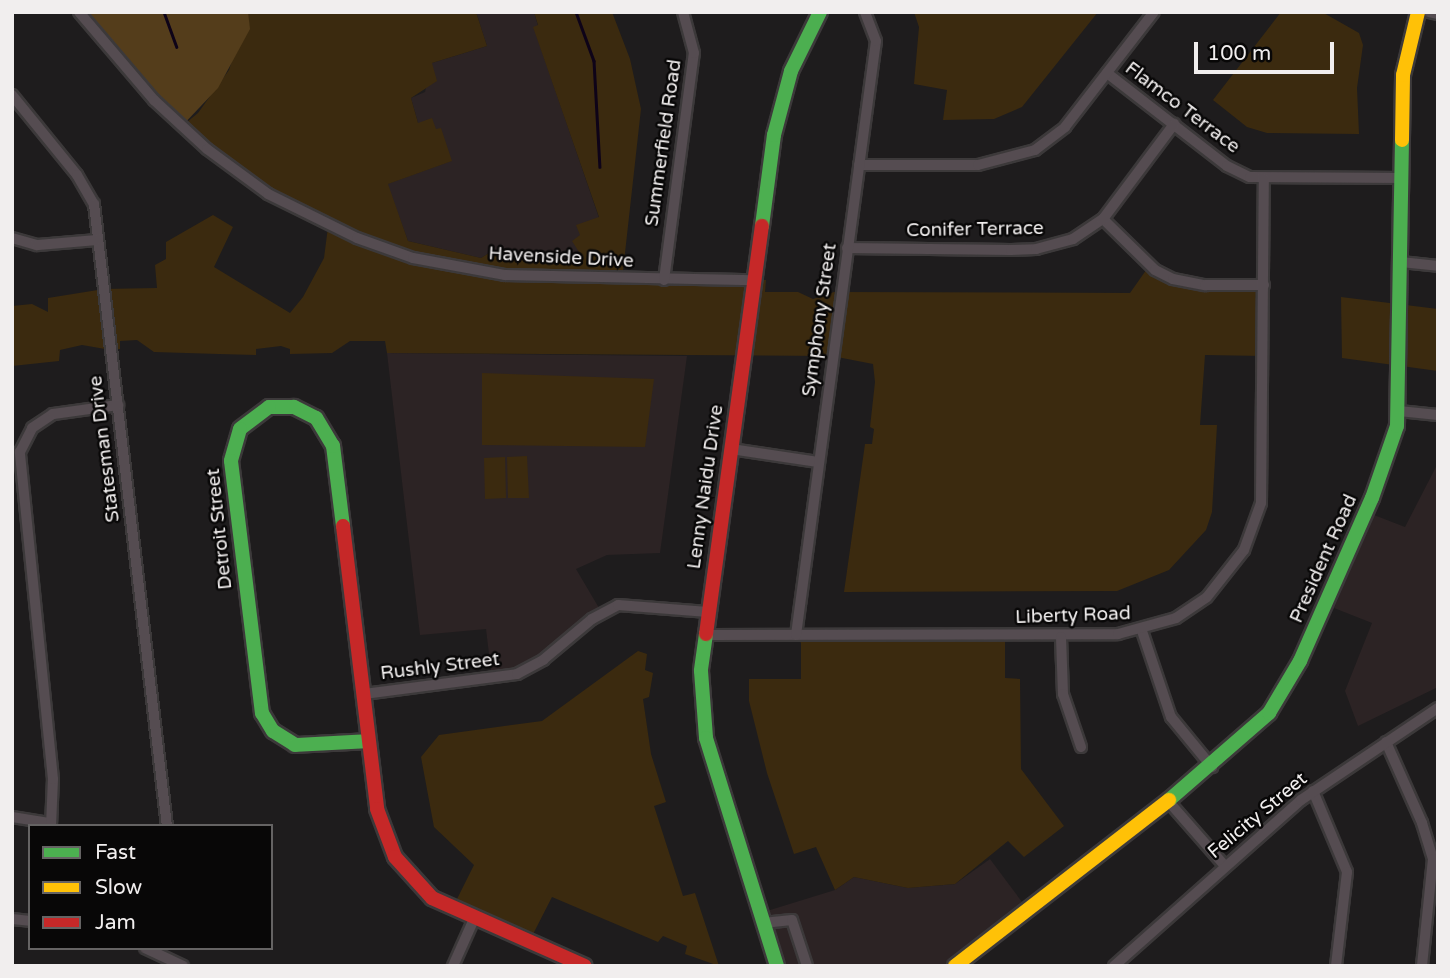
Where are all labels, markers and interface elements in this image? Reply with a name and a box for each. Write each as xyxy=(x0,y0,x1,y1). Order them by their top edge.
scale bar xyxy=(1198,28,1338,72)
text: 100 m xyxy=(1207,41,1271,66)
street label: Flamco Terrace xyxy=(1120,57,1244,159)
street label: Summerfield Road xyxy=(641,58,687,228)
street label: Conifer Terrace xyxy=(906,217,1044,243)
street label: Symphony Street xyxy=(798,242,842,398)
street label: Havenside Drive xyxy=(488,243,634,273)
street label: Statesman Drive xyxy=(85,374,125,524)
street label: Lenny Naidu Drive xyxy=(683,403,729,571)
street label: Detroit Street xyxy=(202,467,238,591)
street label: President Road xyxy=(1285,491,1363,627)
street label: Liberty Road xyxy=(1015,603,1131,629)
street label: Rushly Street xyxy=(379,648,501,686)
street label: Felicity Street xyxy=(1204,768,1312,864)
legend xyxy=(28,824,273,950)
text: Fast xyxy=(95,840,136,865)
text: Slow xyxy=(95,875,142,900)
text: Jam xyxy=(95,910,136,935)

